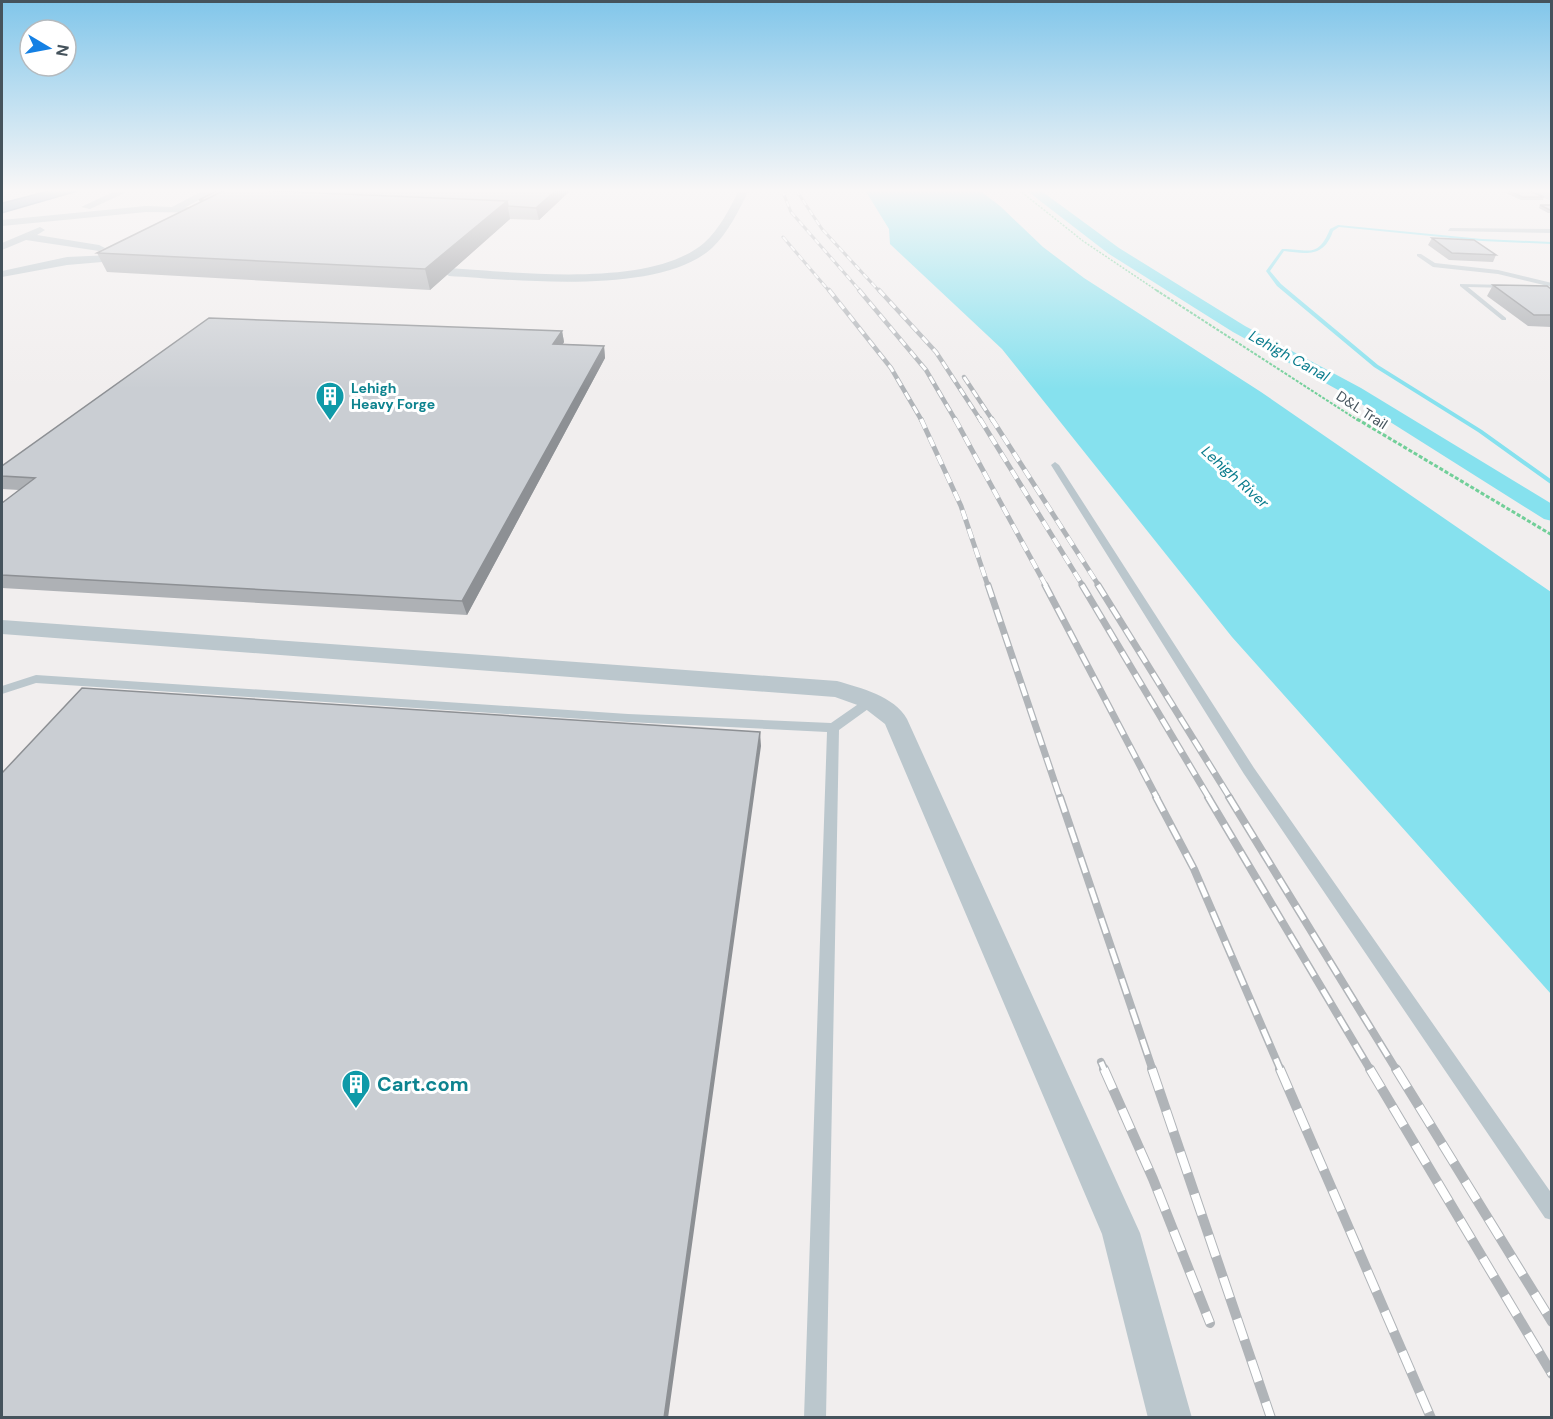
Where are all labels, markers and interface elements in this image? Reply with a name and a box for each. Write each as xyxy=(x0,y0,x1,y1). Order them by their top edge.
north arrow xyxy=(18,18,78,78)
text: N xyxy=(51,43,74,58)
water label: Lehigh Canal xyxy=(1245,326,1333,387)
place label: Lehigh Heavy Forge xyxy=(351,379,435,413)
building icon: Lehigh Heavy Forge xyxy=(314,380,346,422)
street label: D&L Trail xyxy=(1333,387,1391,433)
water label: Lehigh River xyxy=(1197,441,1273,513)
building icon: Cart.com xyxy=(340,1068,372,1110)
place label: Cart.com xyxy=(377,1071,469,1097)

